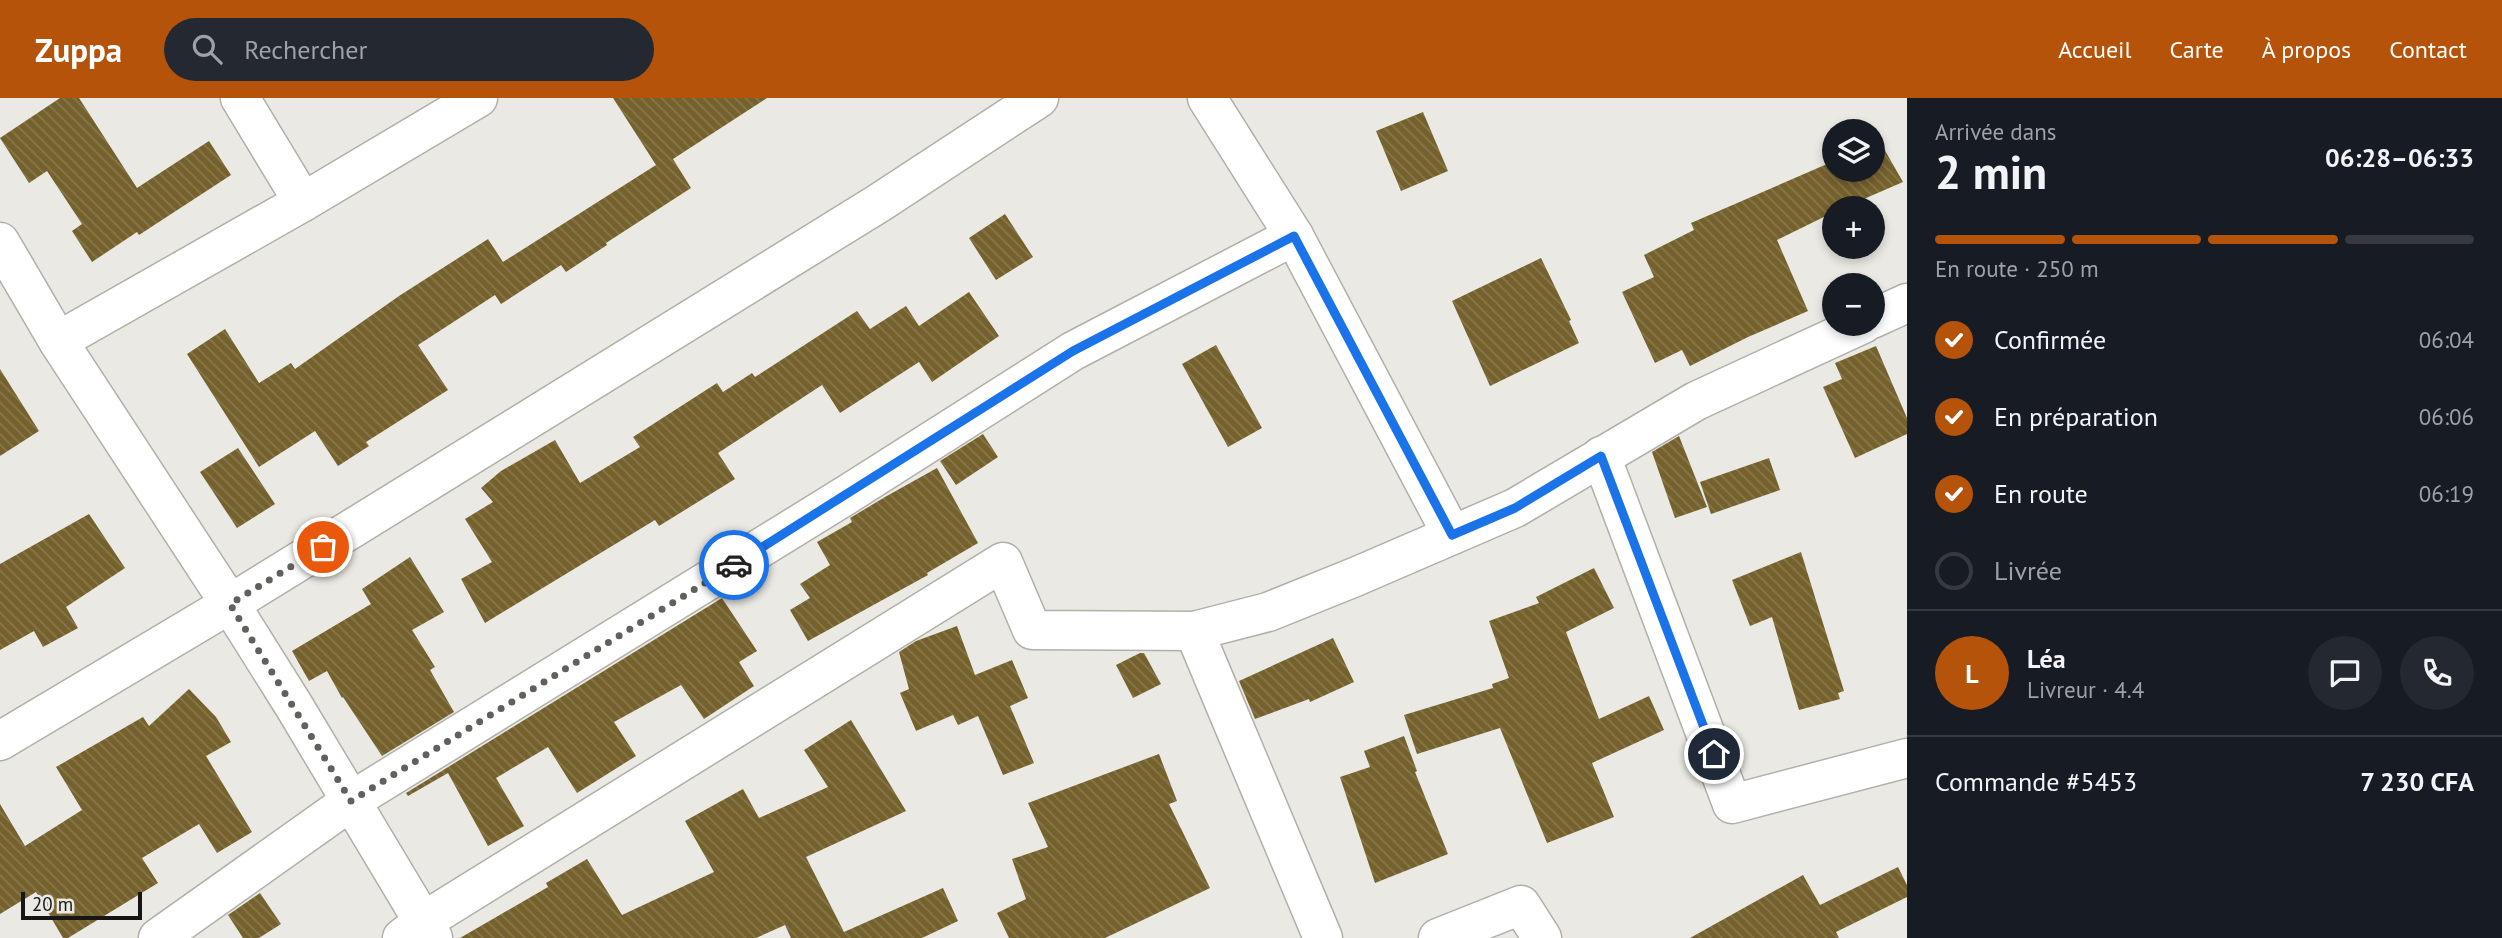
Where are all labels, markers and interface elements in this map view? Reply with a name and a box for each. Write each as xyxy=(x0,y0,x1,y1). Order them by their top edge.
search box xyxy=(164,18,654,81)
text: Zuppa xyxy=(35,28,122,71)
icon: search xyxy=(188,30,226,68)
text: Rechercher xyxy=(244,33,367,66)
text: Accueil xyxy=(2058,34,2132,65)
text: Carte xyxy=(2170,34,2224,65)
text: À propos xyxy=(2262,34,2351,65)
text: Contact xyxy=(2389,34,2467,65)
text: Arrivée dans xyxy=(1935,117,2056,146)
map controls xyxy=(1822,119,1885,336)
button: layers xyxy=(1822,119,1885,182)
text: 06:28–06:33 xyxy=(2325,141,2474,174)
text: 2 min xyxy=(1935,142,2047,202)
button: + xyxy=(1822,196,1885,259)
text: En route · 250 m xyxy=(1935,254,2099,283)
button: − xyxy=(1822,273,1885,336)
icon: check xyxy=(1935,321,1973,359)
text: Confirmée xyxy=(1994,323,2106,356)
text: 06:04 xyxy=(2419,325,2474,354)
icon: check xyxy=(1935,398,1973,436)
text: En préparation xyxy=(1994,400,2158,433)
text: 06:06 xyxy=(2419,402,2474,431)
icon: check xyxy=(1935,475,1973,513)
text: En route xyxy=(1994,477,2088,510)
text: 06:19 xyxy=(2419,479,2474,508)
pin xyxy=(293,517,353,577)
icon: bag xyxy=(304,528,342,566)
courier xyxy=(699,530,769,600)
icon: car xyxy=(715,546,753,584)
text: Livrée xyxy=(1994,554,2062,587)
button: chat xyxy=(2308,636,2382,710)
button: phone xyxy=(2400,636,2474,710)
text: Léa xyxy=(2027,642,2066,675)
text: L xyxy=(1965,657,1979,690)
text: Livreur · 4.4 xyxy=(2027,675,2144,704)
pin xyxy=(1684,724,1744,784)
icon: home xyxy=(1695,735,1733,773)
text: Commande #5453 xyxy=(1935,765,2137,798)
text: 7 230 CFA xyxy=(2360,765,2474,798)
scale bar xyxy=(21,889,142,921)
text: 20 m xyxy=(32,892,73,916)

